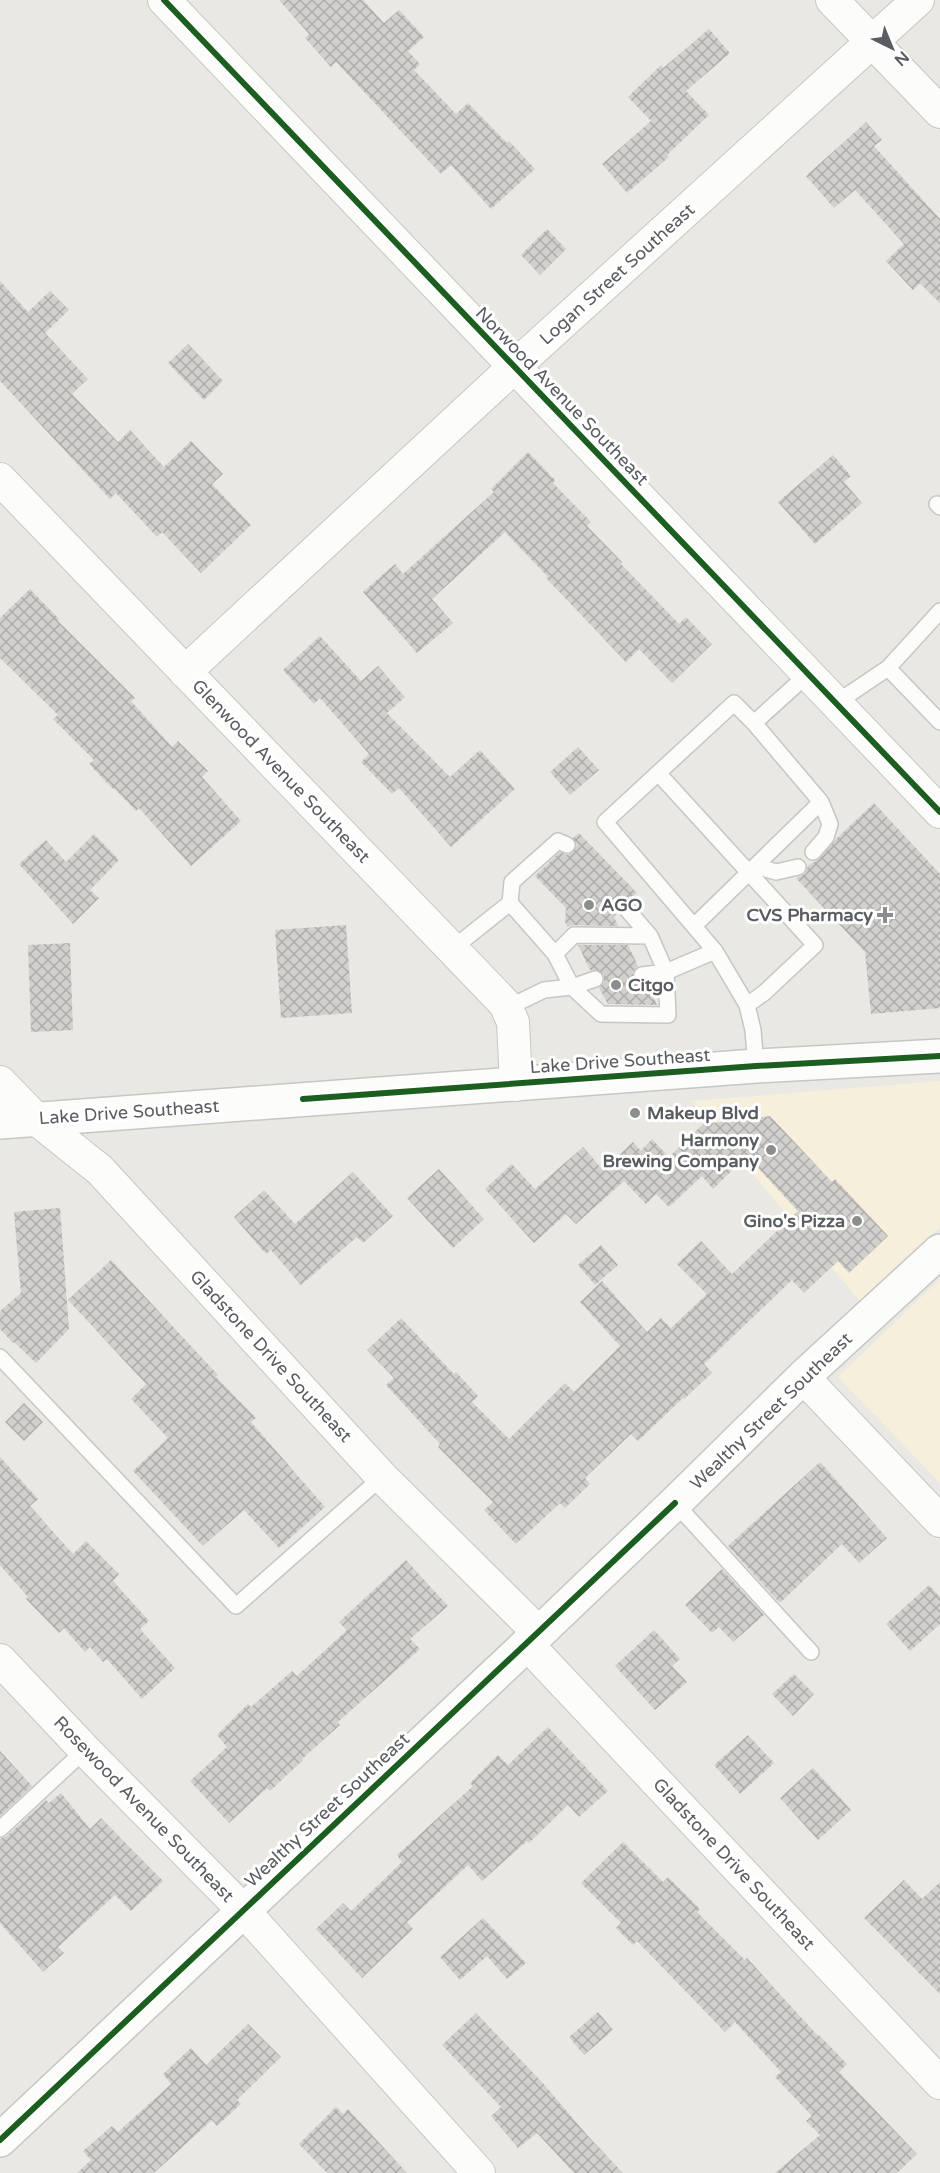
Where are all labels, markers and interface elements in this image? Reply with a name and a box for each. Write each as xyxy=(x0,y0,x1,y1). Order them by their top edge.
north arrow xyxy=(862,18,922,78)
text: N xyxy=(890,47,913,70)
street label: Logan Street Southeast xyxy=(535,198,699,349)
street label: Norwood Avenue Southeast xyxy=(471,302,653,490)
street label: Glenwood Avenue Southeast xyxy=(187,675,375,868)
place label: AGO xyxy=(601,894,642,916)
marker: AGO xyxy=(582,898,596,912)
place label: CVS Pharmacy xyxy=(746,904,873,926)
marker: CVS Pharmacy xyxy=(878,908,892,922)
place label: Citgo xyxy=(628,974,674,996)
marker: Citgo xyxy=(609,978,623,992)
street label: Lake Drive Southeast xyxy=(529,1044,711,1078)
street label: Lake Drive Southeast xyxy=(38,1095,220,1129)
place label: Makeup Blvd xyxy=(647,1102,759,1124)
marker: Makeup Blvd xyxy=(628,1106,642,1120)
place label: Harmony Brewing Company xyxy=(603,1129,759,1172)
marker: Harmony Brewing Company xyxy=(764,1143,778,1157)
place label: Gino's Pizza xyxy=(743,1210,845,1232)
marker: Gino's Pizza xyxy=(850,1214,864,1228)
street label: Gladstone Drive Southeast xyxy=(185,1265,357,1447)
street label: Wealthy Street Southeast xyxy=(685,1328,857,1494)
street label: Rosewood Avenue Southeast xyxy=(49,1711,239,1907)
street label: Wealthy Street Southeast xyxy=(240,1728,414,1892)
street label: Gladstone Drive Southeast xyxy=(648,1773,820,1955)

